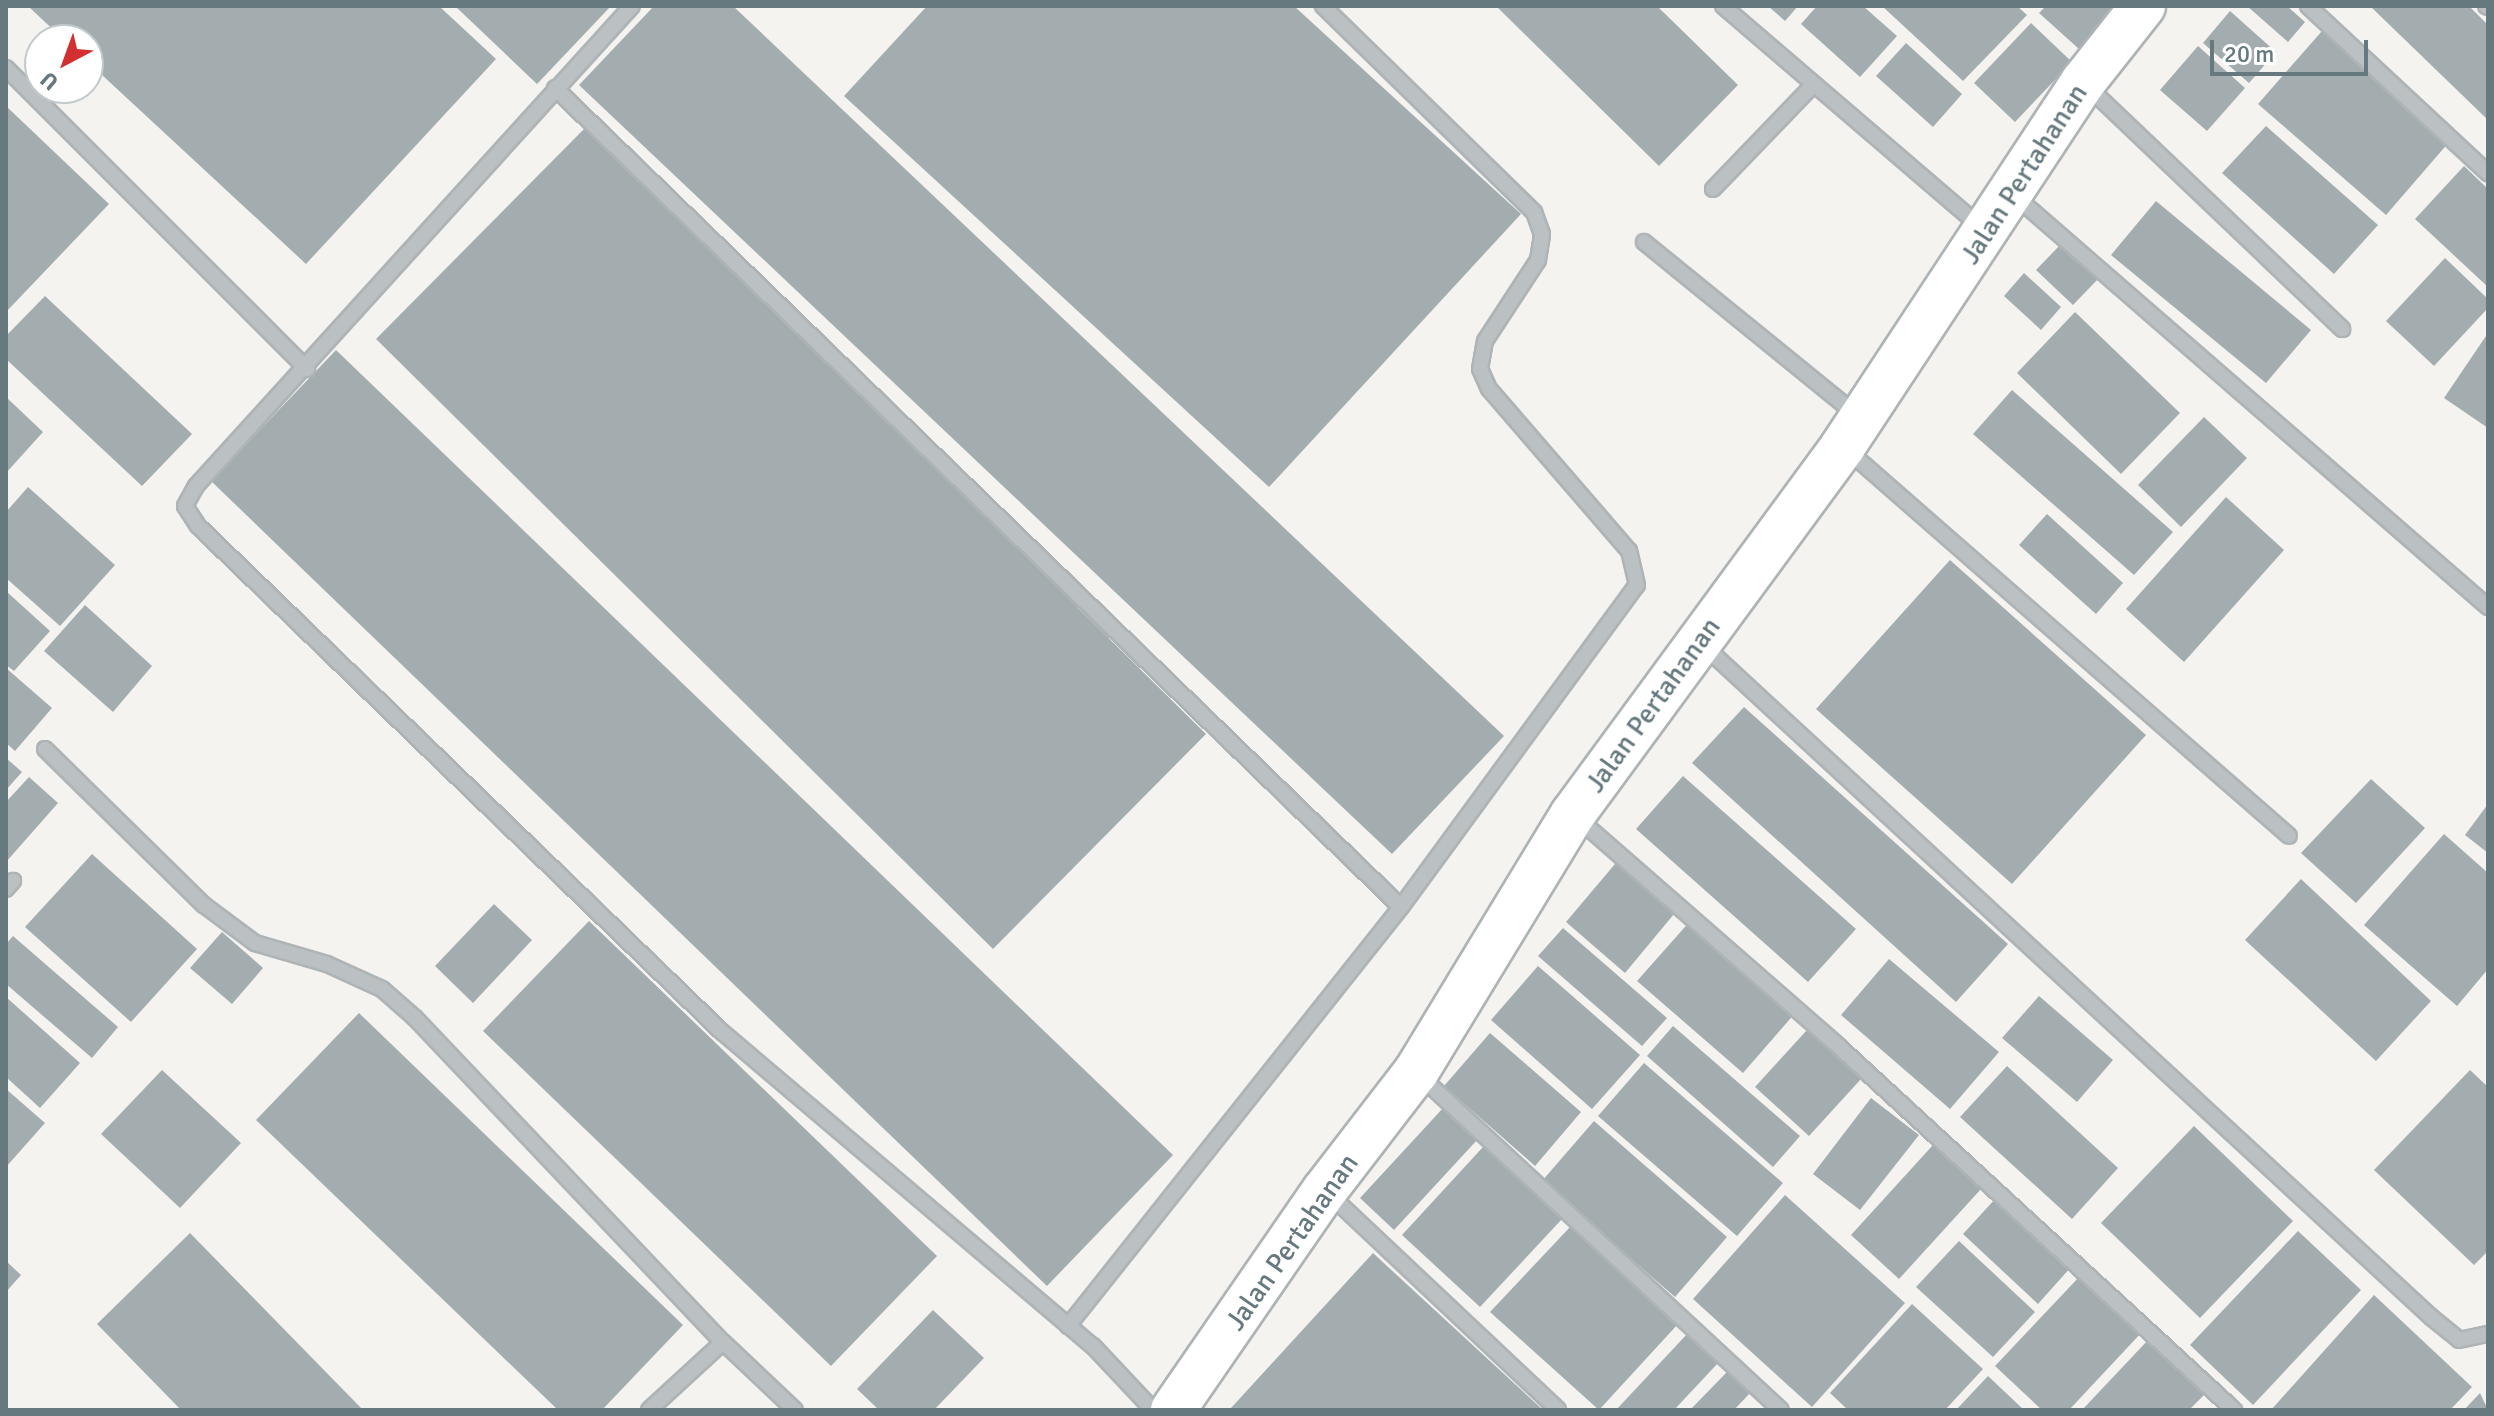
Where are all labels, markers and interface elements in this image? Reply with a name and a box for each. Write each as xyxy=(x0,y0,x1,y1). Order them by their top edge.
north arrow xyxy=(24,24,104,104)
scale bar xyxy=(2214,24,2372,74)
text: 20 m xyxy=(2224,39,2274,69)
text: U xyxy=(35,66,64,96)
street label: Jalan Pertahanan xyxy=(1953,78,2095,270)
street label: Jalan Pertahanan xyxy=(1578,611,1728,799)
street label: Jalan Pertahanan xyxy=(1219,1147,1365,1337)

